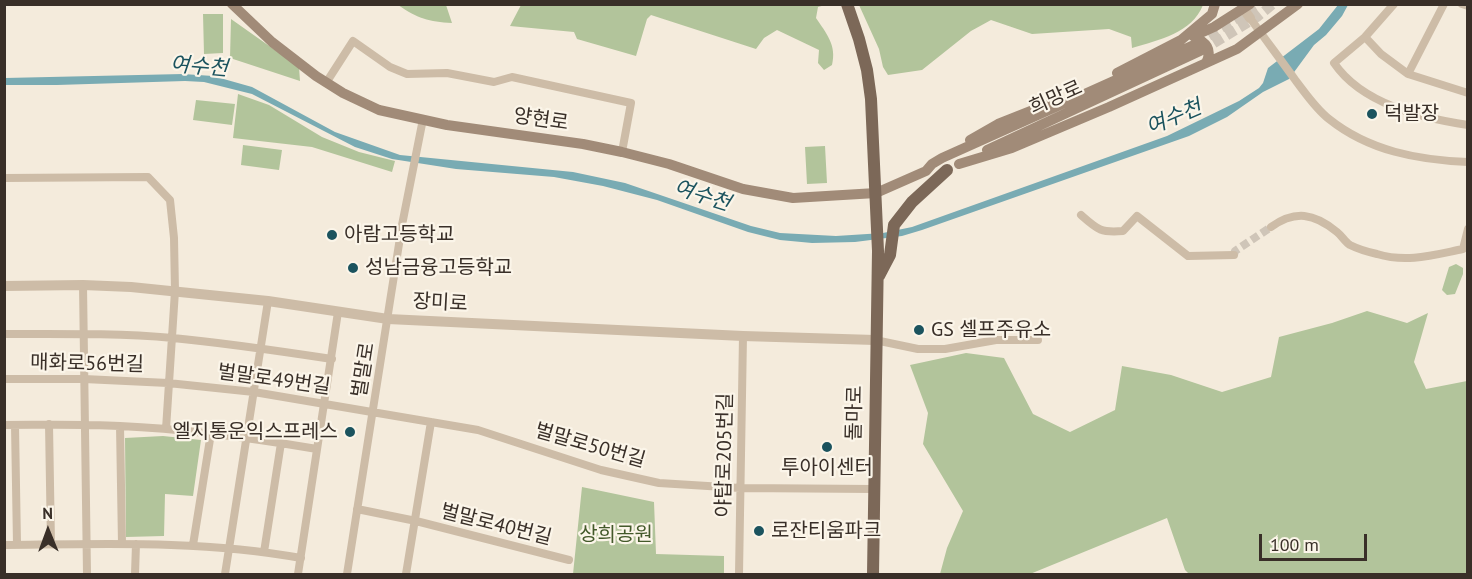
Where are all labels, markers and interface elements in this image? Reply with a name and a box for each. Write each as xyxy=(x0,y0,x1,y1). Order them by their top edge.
water label: 여수천 xyxy=(169,52,229,82)
street label: 희망로 xyxy=(1026,76,1086,120)
water label: 여수천 xyxy=(1142,95,1206,141)
place label: 덕발장 xyxy=(1384,102,1439,126)
street label: 양현로 xyxy=(512,104,570,136)
marker: 덕발장 xyxy=(1365,107,1379,121)
water label: 여수천 xyxy=(671,175,733,217)
place label: 아람고등학교 xyxy=(344,223,454,247)
marker: 아람고등학교 xyxy=(325,228,339,242)
place label: 성남금융고등학교 xyxy=(365,256,512,280)
marker: 성남금융고등학교 xyxy=(346,261,360,275)
street label: 장미로 xyxy=(412,290,468,316)
place label: GS 셀프주유소 xyxy=(931,318,1051,342)
marker: GS 셀프주유소 xyxy=(912,323,926,337)
street label: 벌말로 xyxy=(348,341,380,399)
street label: 매화로56번길 xyxy=(30,351,144,377)
street label: 벌말로49번길 xyxy=(216,360,332,400)
street label: 돌마로 xyxy=(843,385,867,441)
street label: 야탑로205번길 xyxy=(712,392,738,518)
street label: 벌말로50번길 xyxy=(532,419,648,473)
place label: 엘지통운익스프레스 xyxy=(172,420,338,444)
marker: 엘지통운익스프레스 xyxy=(343,425,357,439)
marker: 투아이센터 xyxy=(820,440,834,454)
place label: 투아이센터 xyxy=(781,456,873,480)
street label: 벌말로40번길 xyxy=(438,500,554,550)
north arrow xyxy=(18,501,78,561)
text: N xyxy=(42,503,53,523)
place label: 로잔티움파크 xyxy=(771,519,881,543)
scale bar xyxy=(1262,522,1370,560)
park label: 상희공원 xyxy=(579,523,653,547)
marker: 로잔티움파크 xyxy=(752,524,766,538)
text: 100 m xyxy=(1270,533,1319,556)

